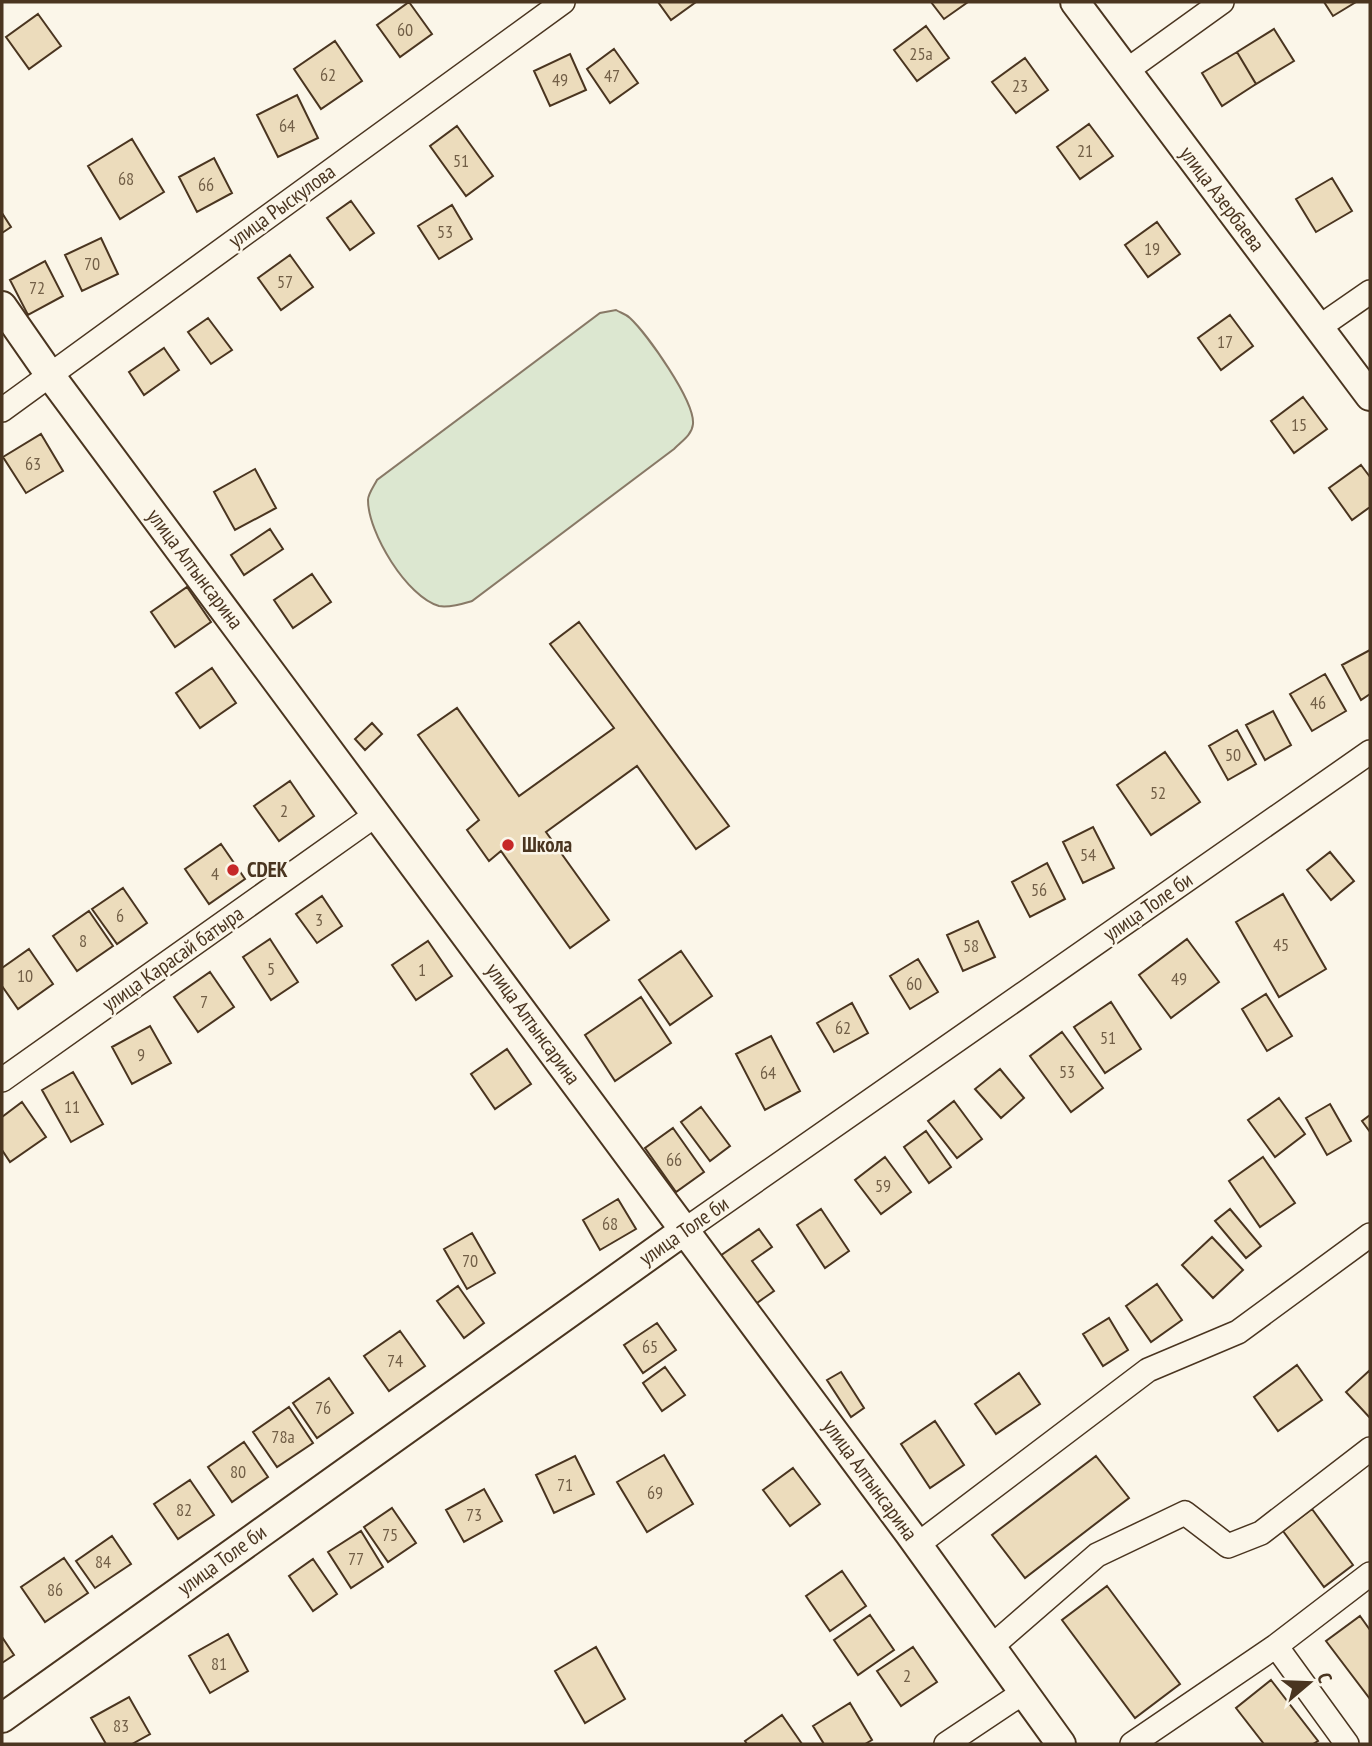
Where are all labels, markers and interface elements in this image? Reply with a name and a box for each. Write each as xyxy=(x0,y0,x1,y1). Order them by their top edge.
house number: 60 xyxy=(397,18,413,41)
house number: 25а xyxy=(909,42,933,65)
house number: 62 xyxy=(320,63,336,86)
house number: 47 xyxy=(604,64,620,87)
house number: 49 xyxy=(552,68,568,91)
house number: 23 xyxy=(1012,74,1028,97)
house number: 64 xyxy=(279,114,295,137)
house number: 21 xyxy=(1077,139,1093,162)
street label: улица Азербаева xyxy=(1174,141,1271,257)
house number: 51 xyxy=(453,149,469,172)
street label: улица Рыскулова xyxy=(223,158,340,253)
house number: 68 xyxy=(118,167,134,190)
house number: 66 xyxy=(198,173,214,196)
house number: 53 xyxy=(437,220,453,243)
house number: 19 xyxy=(1144,237,1160,260)
house number: 70 xyxy=(84,252,100,275)
house number: 57 xyxy=(277,270,293,293)
house number: 72 xyxy=(29,276,45,299)
house number: 17 xyxy=(1217,330,1233,353)
house number: 15 xyxy=(1291,413,1307,436)
house number: 63 xyxy=(25,452,41,475)
street label: улица Алтынсарина xyxy=(141,503,250,634)
house number: 46 xyxy=(1310,691,1326,714)
house number: 50 xyxy=(1225,743,1241,766)
house number: 52 xyxy=(1150,781,1166,804)
house number: 2 xyxy=(280,799,288,822)
place label: Школа xyxy=(522,831,573,858)
marker: Школа xyxy=(500,837,516,853)
house number: 54 xyxy=(1080,843,1096,866)
place label: CDEK xyxy=(247,856,288,883)
house number: 4 xyxy=(211,862,219,885)
marker: CDEK xyxy=(225,862,241,878)
street label: улица Толе би xyxy=(1098,866,1198,947)
house number: 56 xyxy=(1031,878,1047,901)
street label: улица Карасай батыра xyxy=(97,900,249,1017)
house number: 6 xyxy=(116,904,124,927)
house number: 3 xyxy=(315,908,323,931)
house number: 8 xyxy=(79,929,87,952)
house number: 45 xyxy=(1273,933,1289,956)
house number: 58 xyxy=(963,934,979,957)
house number: 5 xyxy=(267,957,275,980)
street label: улица Алтынсарина xyxy=(480,957,587,1090)
house number: 1 xyxy=(418,958,426,981)
house number: 10 xyxy=(17,964,33,987)
house number: 49 xyxy=(1171,967,1187,990)
house number: 60 xyxy=(906,972,922,995)
house number: 7 xyxy=(200,990,208,1013)
house number: 62 xyxy=(835,1016,851,1039)
house number: 51 xyxy=(1100,1026,1116,1049)
house number: 9 xyxy=(137,1043,145,1066)
house number: 53 xyxy=(1059,1060,1075,1083)
house number: 64 xyxy=(760,1061,776,1084)
house number: 11 xyxy=(64,1095,80,1118)
house number: 66 xyxy=(666,1148,682,1171)
house number: 59 xyxy=(875,1174,891,1197)
street label: улица Толе би xyxy=(634,1190,734,1271)
house number: 68 xyxy=(602,1212,618,1235)
house number: 70 xyxy=(462,1249,478,1272)
house number: 65 xyxy=(642,1335,658,1358)
house number: 74 xyxy=(387,1349,403,1372)
house number: 76 xyxy=(315,1396,331,1419)
street label: улица Алтынсарина xyxy=(817,1413,924,1546)
house number: 78а xyxy=(271,1425,295,1448)
house number: 80 xyxy=(230,1460,246,1483)
house number: 71 xyxy=(557,1473,573,1496)
house number: 69 xyxy=(647,1481,663,1504)
house number: 82 xyxy=(176,1498,192,1521)
house number: 73 xyxy=(466,1503,482,1526)
street label: улица Толе би xyxy=(172,1518,271,1601)
house number: 75 xyxy=(382,1523,398,1546)
house number: 77 xyxy=(348,1547,364,1570)
house number: 84 xyxy=(95,1550,111,1573)
house number: 86 xyxy=(47,1578,63,1601)
north arrow xyxy=(1274,1648,1344,1718)
house number: 81 xyxy=(211,1652,227,1675)
house number: 2 xyxy=(903,1664,911,1687)
text: С xyxy=(1312,1669,1338,1686)
house number: 83 xyxy=(113,1714,129,1737)

